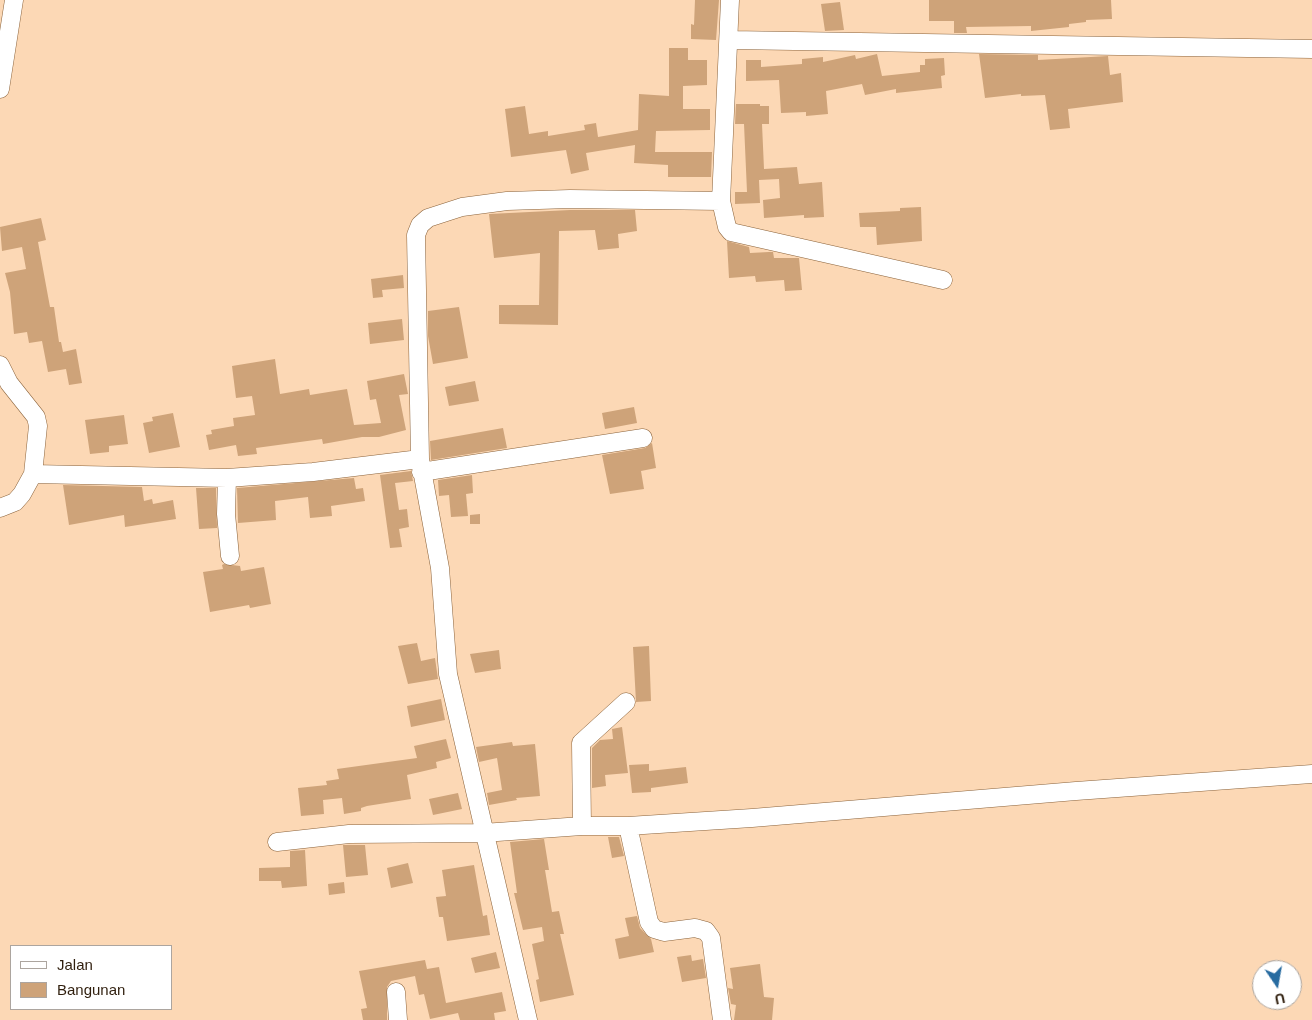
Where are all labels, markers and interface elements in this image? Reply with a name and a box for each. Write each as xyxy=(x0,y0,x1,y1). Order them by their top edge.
legend xyxy=(10,945,172,1010)
text: Jalan xyxy=(57,956,93,973)
north arrow xyxy=(1252,960,1302,1010)
text: Bangunan xyxy=(57,981,125,998)
text: U xyxy=(1273,990,1287,1008)

